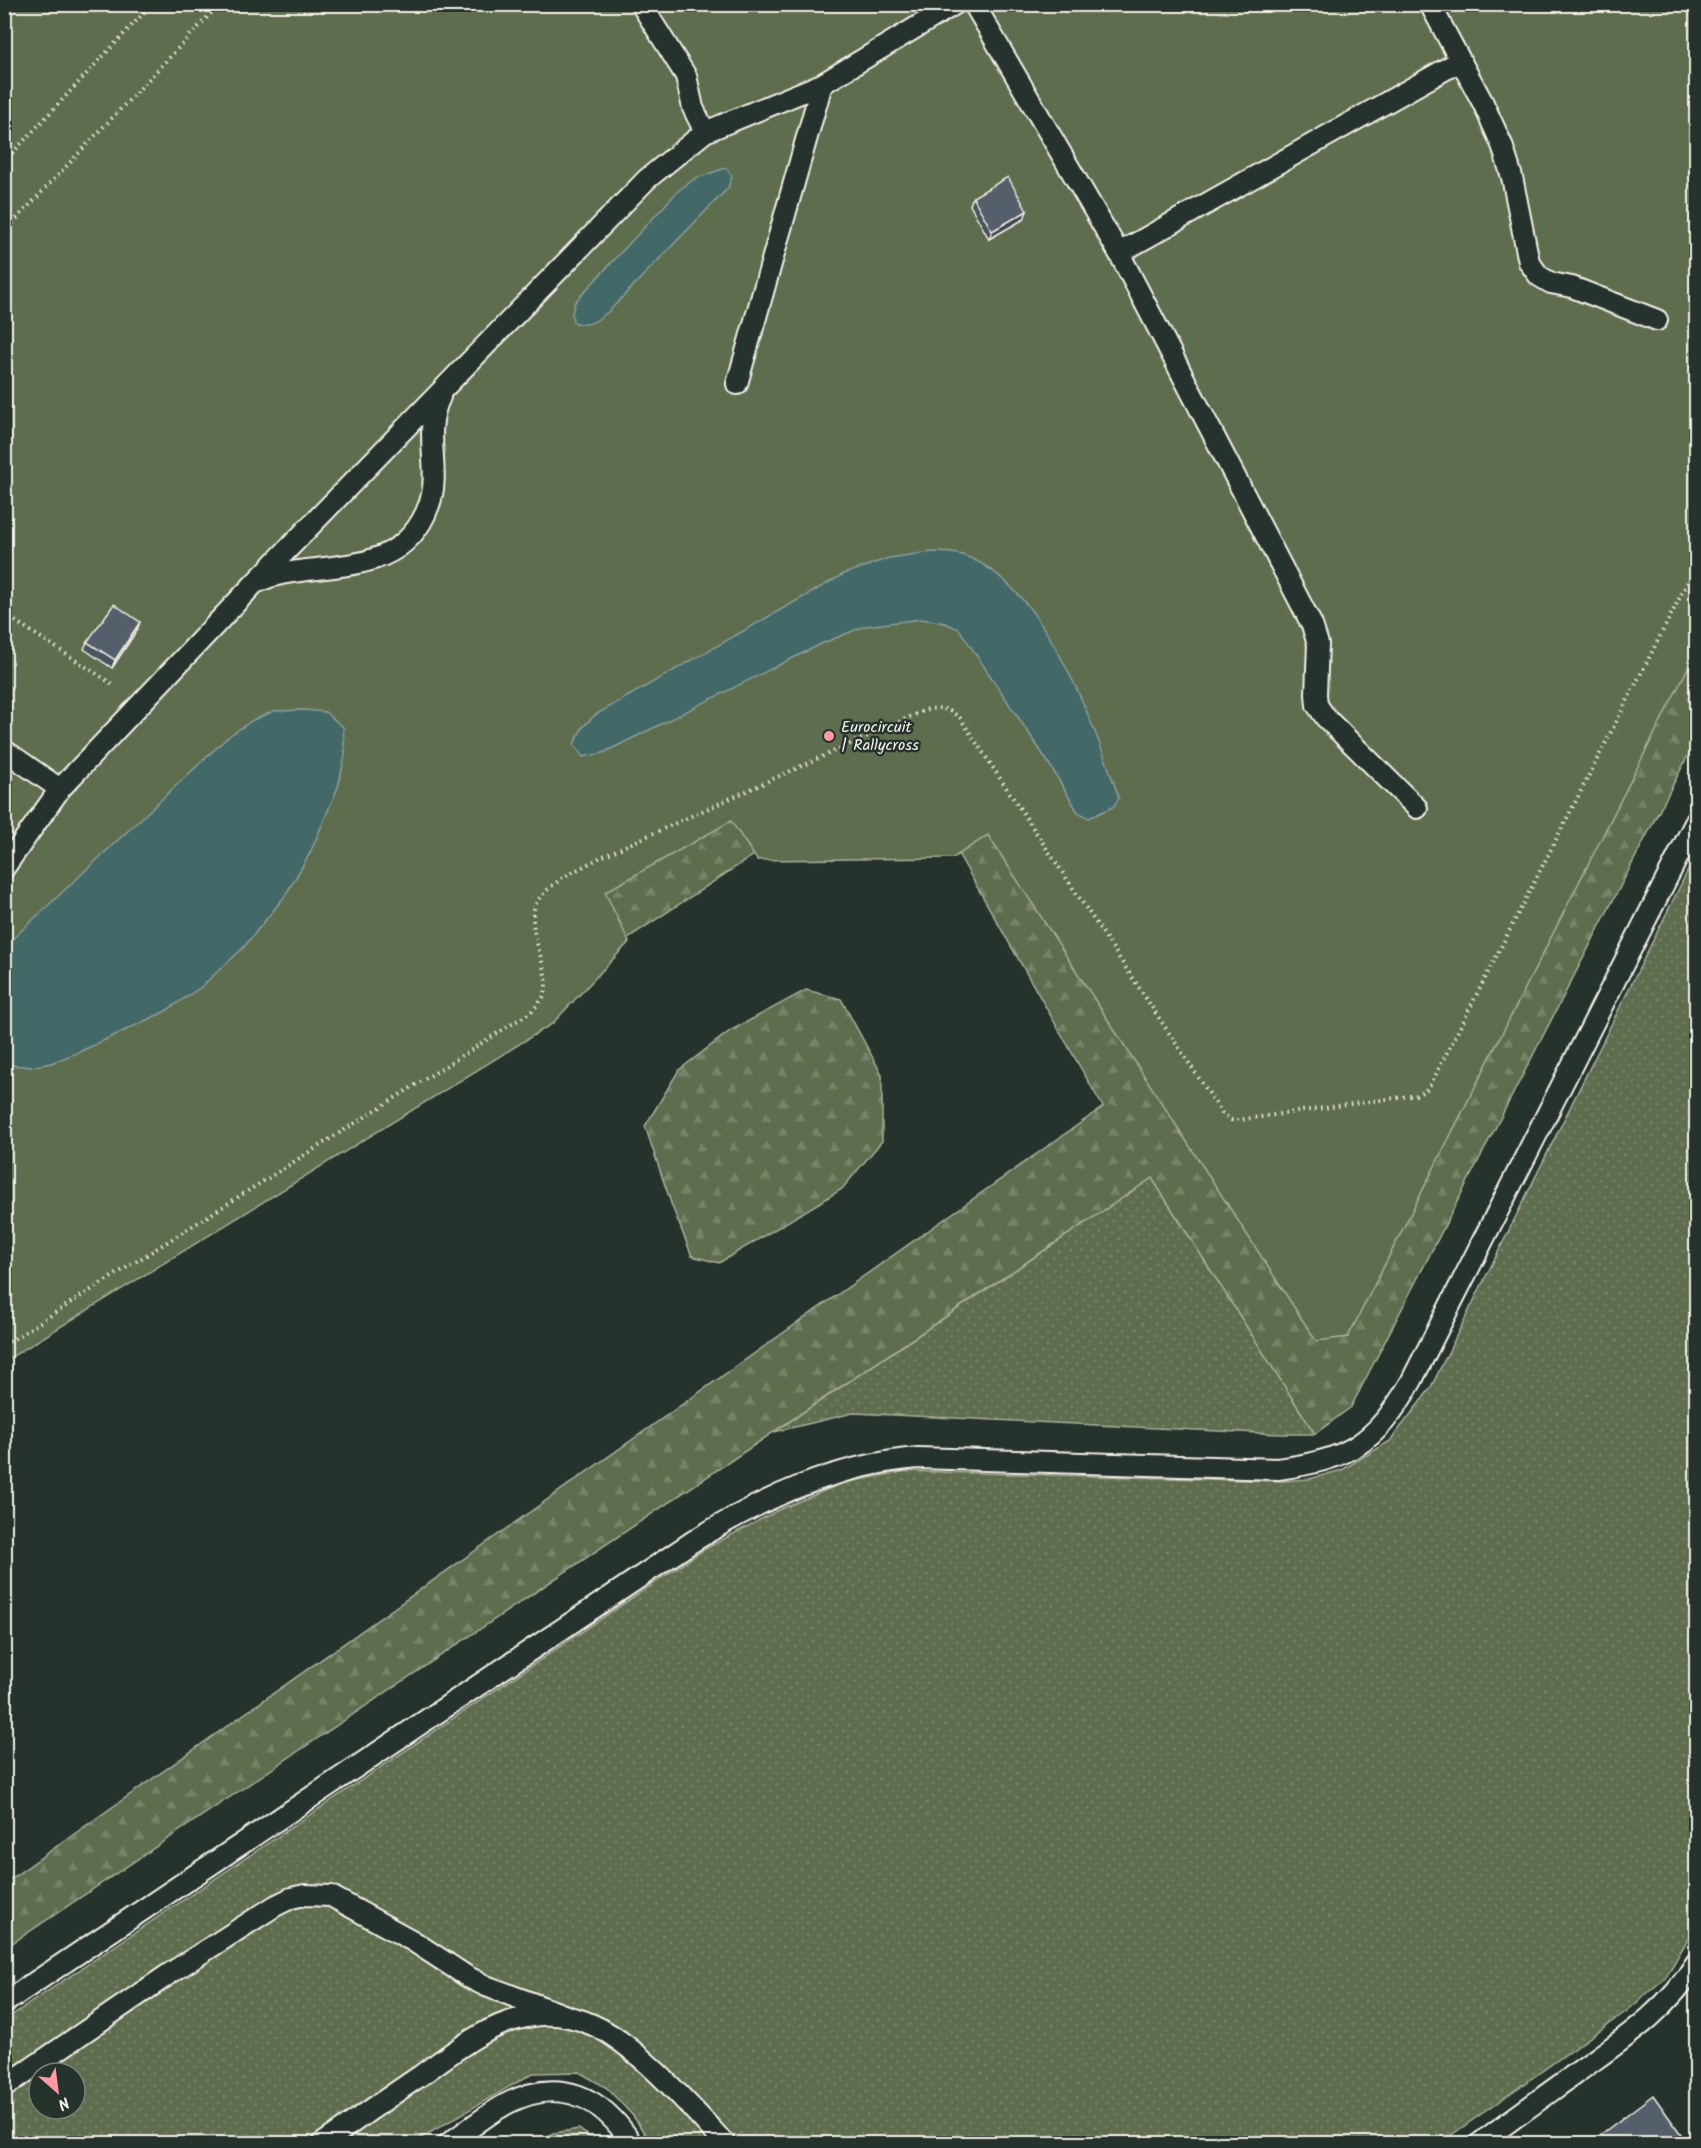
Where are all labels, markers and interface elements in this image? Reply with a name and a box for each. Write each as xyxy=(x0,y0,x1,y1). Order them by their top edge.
place label: Eurocircuit | Rallycross xyxy=(841,715,919,758)
marker: Eurocircuit | Rallycross xyxy=(822,729,836,743)
north arrow xyxy=(27,2061,87,2121)
text: N xyxy=(53,2090,74,2116)

